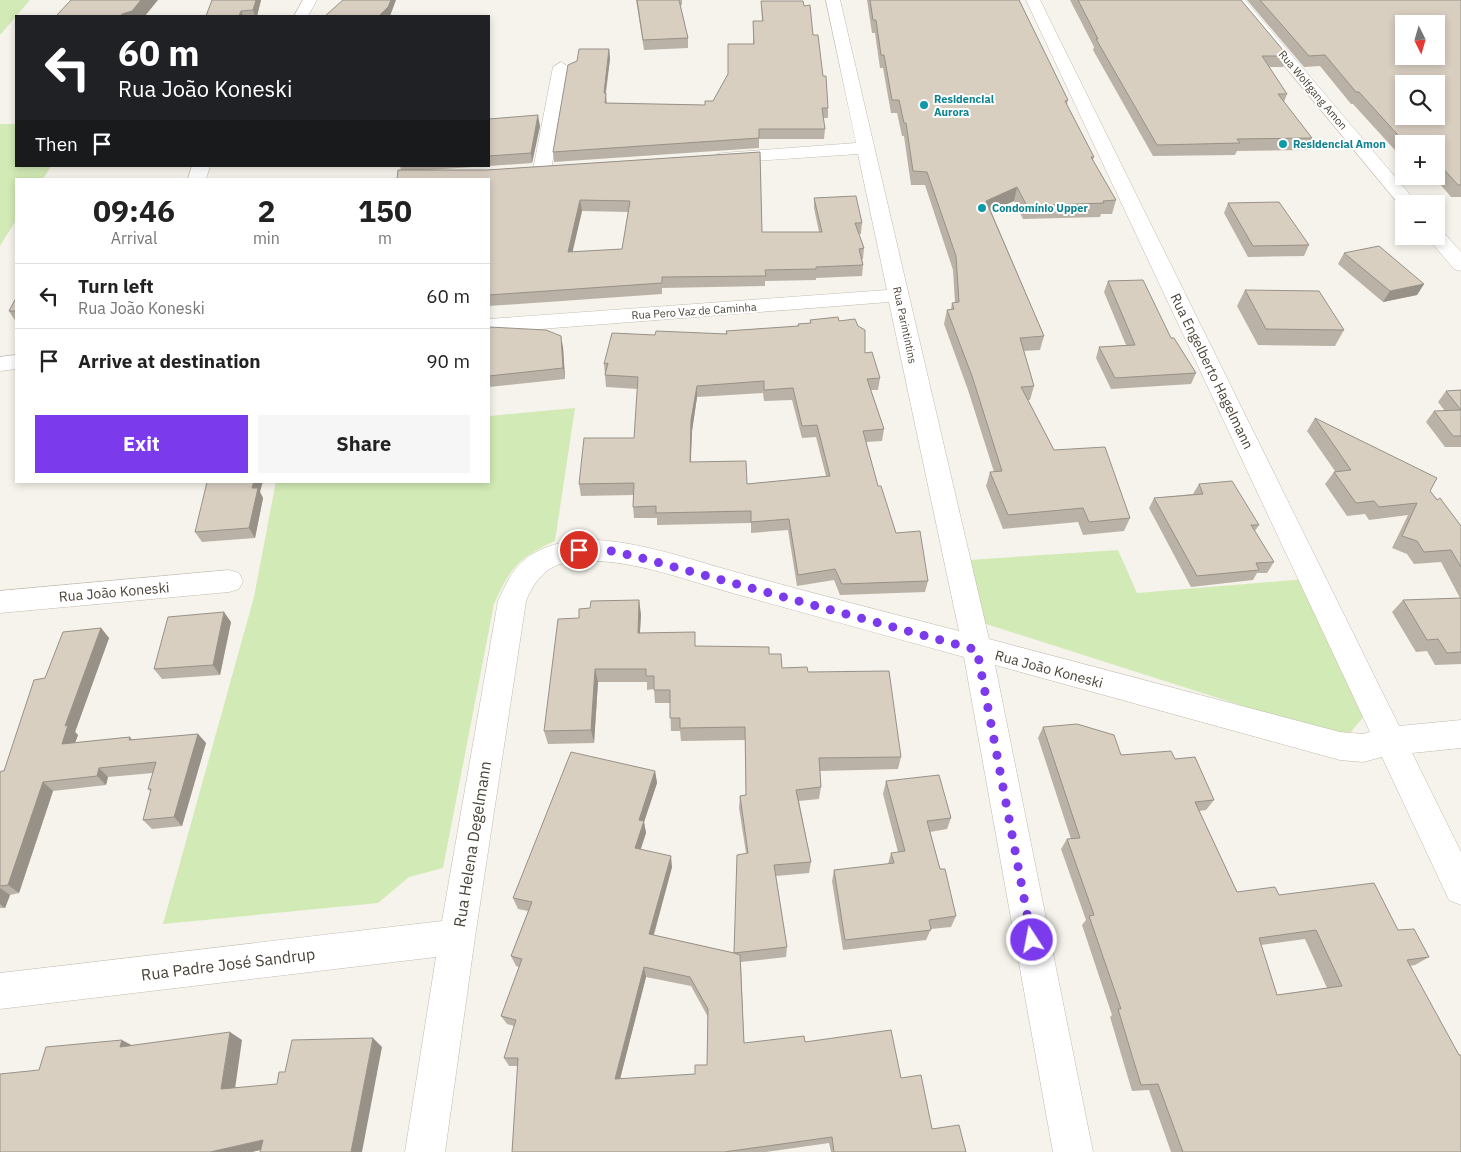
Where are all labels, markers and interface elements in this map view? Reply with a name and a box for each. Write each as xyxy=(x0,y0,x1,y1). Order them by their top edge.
north arrow xyxy=(1395,15,1445,65)
map controls xyxy=(1395,15,1445,245)
text: 60 m xyxy=(118,30,200,76)
icon: left xyxy=(35,35,100,100)
street label: Rua Wolfgang Amon xyxy=(1276,47,1350,133)
text: Rua João Koneski xyxy=(118,74,292,103)
button: search xyxy=(1395,75,1445,125)
place label: Residencial Aurora xyxy=(934,92,995,119)
marker: Residencial Aurora xyxy=(918,99,930,111)
icon: arrive xyxy=(88,130,116,158)
text: Then xyxy=(35,132,78,156)
button: + xyxy=(1395,135,1445,185)
place label: Residencial Amon xyxy=(1293,137,1386,151)
marker: Residencial Amon xyxy=(1277,138,1289,150)
text: 09:46 xyxy=(93,191,175,230)
text: 2 xyxy=(257,191,275,230)
text: 150 xyxy=(358,191,412,230)
button: − xyxy=(1395,195,1445,245)
place label: Condomínio Upper xyxy=(992,201,1088,215)
marker: Condomínio Upper xyxy=(976,202,988,214)
text: Arrival xyxy=(111,228,157,248)
text: min xyxy=(253,228,280,248)
text: m xyxy=(378,228,392,248)
text: Turn left xyxy=(78,274,154,298)
icon: left xyxy=(35,282,63,310)
text: 60 m xyxy=(426,284,470,308)
street label: Rua Parintintins xyxy=(890,285,920,365)
street label: Rua Engelberto Hagelmann xyxy=(1166,290,1258,452)
text: Rua João Koneski xyxy=(78,298,205,318)
street label: Rua Pero Vaz de Caminha xyxy=(631,300,757,322)
icon: arrive xyxy=(35,347,63,375)
text: Arrive at destination xyxy=(78,349,261,373)
text: 90 m xyxy=(426,349,470,373)
button: Exit xyxy=(35,415,248,473)
button: Share xyxy=(258,415,470,473)
pin xyxy=(558,529,600,571)
icon: arrive xyxy=(565,536,593,564)
street label: Rua João Koneski xyxy=(58,578,170,606)
street label: Rua João Koneski xyxy=(993,646,1105,692)
street label: Rua Helena Degelmann xyxy=(449,759,495,929)
position arrow xyxy=(1005,913,1057,965)
street label: Rua Padre José Sandrup xyxy=(140,943,316,985)

